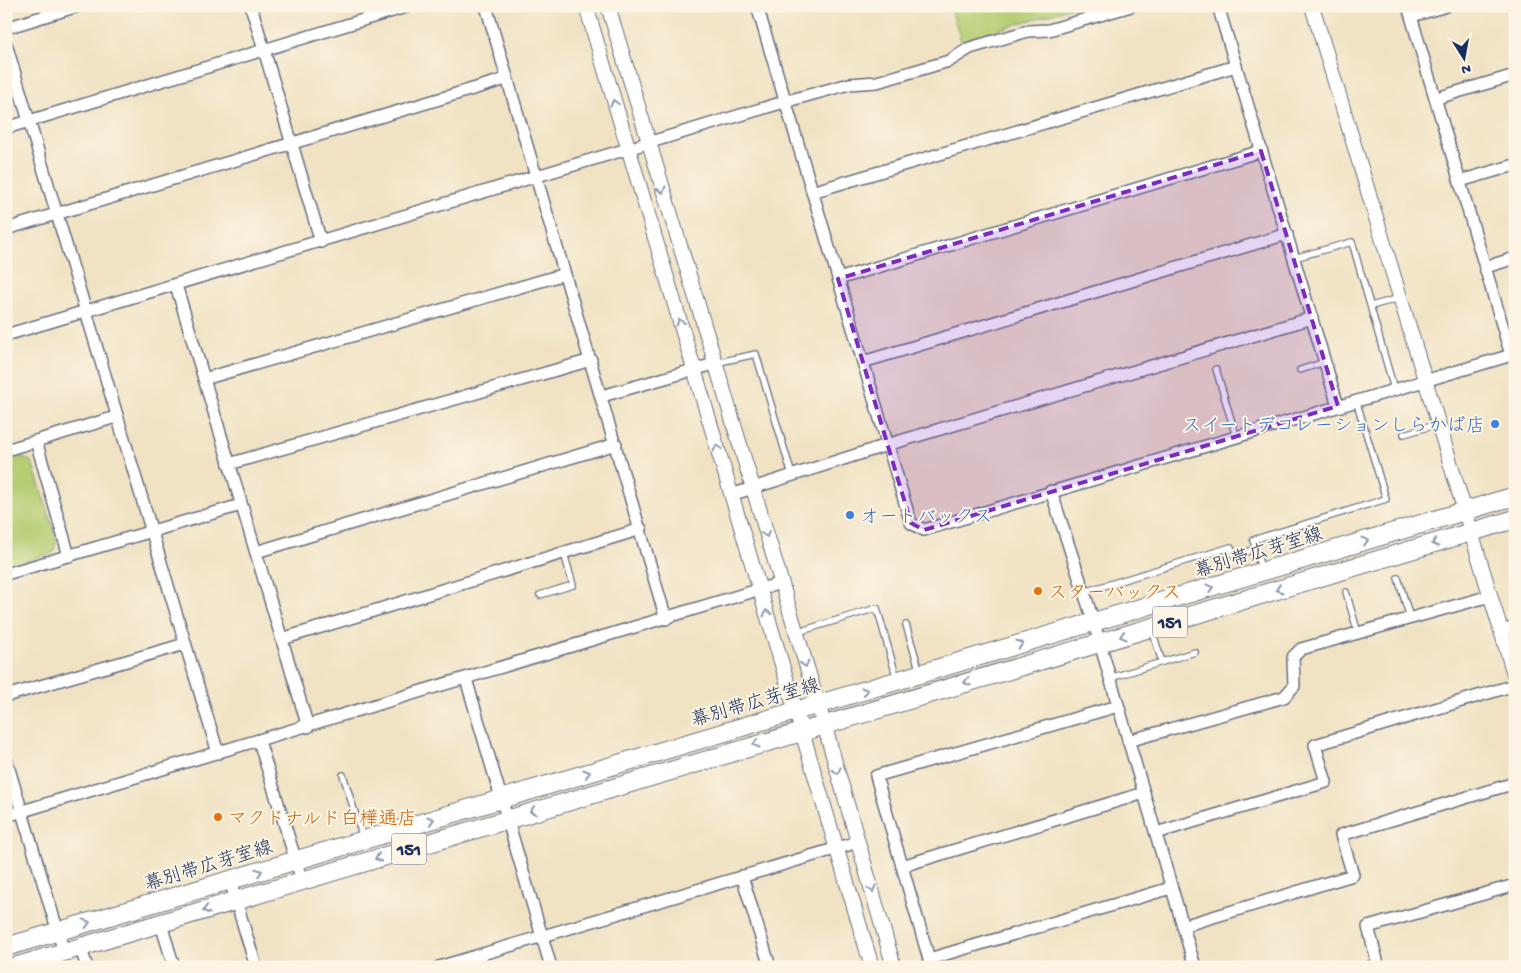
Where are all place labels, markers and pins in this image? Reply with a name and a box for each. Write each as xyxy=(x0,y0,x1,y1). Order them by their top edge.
place label: スイートデコレーションしらかば店 xyxy=(1182,415,1485,439)
marker: スイートデコレーションしらかば店 xyxy=(1489,418,1501,430)
place label: オートバックス xyxy=(860,507,993,530)
marker: オートバックス xyxy=(844,509,856,521)
place label: スターバックス xyxy=(1048,583,1181,606)
marker: スターバックス xyxy=(1032,585,1044,597)
place label: マクドナルド白樺通店 xyxy=(228,808,416,832)
marker: マクドナルド白樺通店 xyxy=(212,811,224,823)

